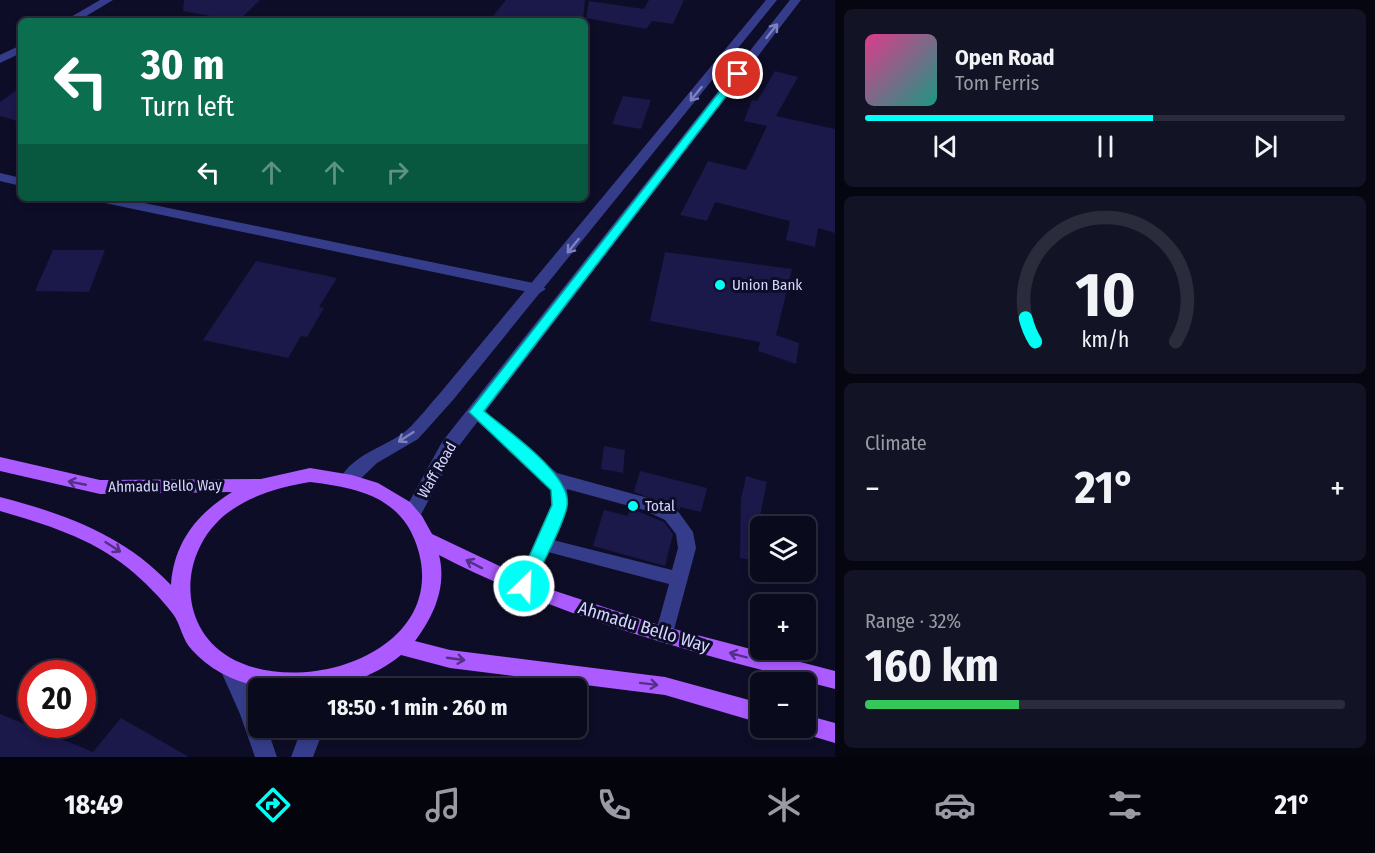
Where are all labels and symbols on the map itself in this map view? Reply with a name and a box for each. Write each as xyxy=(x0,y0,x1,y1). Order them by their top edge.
one-way arrow xyxy=(765,23,778,39)
pin xyxy=(712,48,763,99)
one-way arrow xyxy=(689,86,702,102)
one-way arrow xyxy=(566,238,580,253)
place label: Union Bank xyxy=(732,276,802,294)
marker: Union Bank xyxy=(713,278,727,292)
one-way arrow xyxy=(398,432,415,444)
street label: Waff Road xyxy=(414,439,460,501)
street label: Ahmadu Bello Way xyxy=(108,476,222,496)
one-way arrow xyxy=(68,477,88,488)
place label: Total xyxy=(645,497,675,515)
marker: Total xyxy=(626,499,640,513)
one-way arrow xyxy=(104,541,121,553)
position arrow xyxy=(492,554,556,618)
one-way arrow xyxy=(466,558,484,570)
street label: Ahmadu Bello Way xyxy=(576,597,712,657)
one-way arrow xyxy=(729,648,748,660)
one-way arrow xyxy=(446,653,465,664)
speed limit sign: 20 xyxy=(18,660,96,738)
one-way arrow xyxy=(639,679,659,690)

